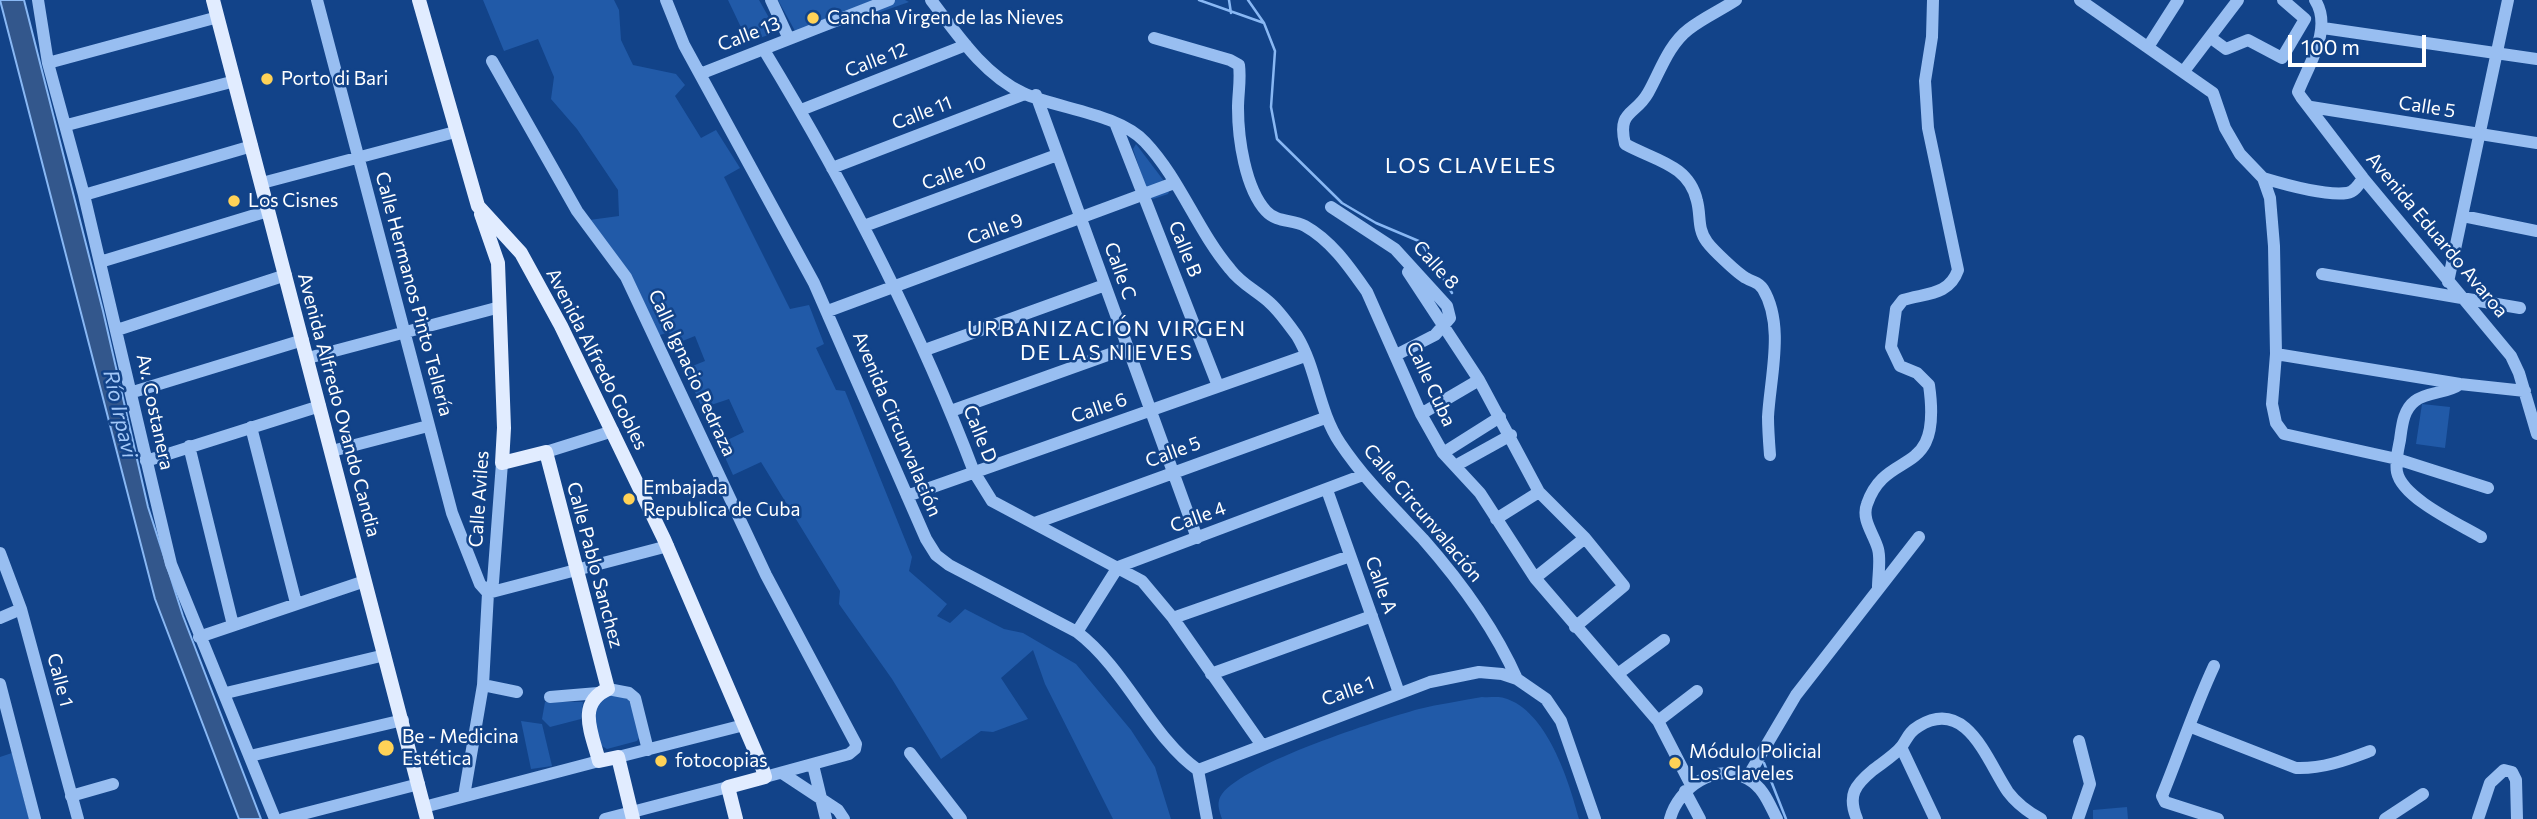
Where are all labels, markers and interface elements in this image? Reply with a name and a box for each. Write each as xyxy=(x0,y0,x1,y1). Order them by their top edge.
place label: Cancha Virgen de las Nieves xyxy=(827,7,1064,29)
marker: Cancha Virgen de las Nieves xyxy=(805,10,821,26)
street label: Calle 13 xyxy=(714,12,784,56)
scale bar xyxy=(2292,21,2430,65)
text: 100 m xyxy=(2301,34,2360,59)
street label: Calle 12 xyxy=(842,38,910,82)
place label: Porto di Bari xyxy=(281,68,388,90)
marker: Porto di Bari xyxy=(259,71,275,87)
street label: Calle 11 xyxy=(889,91,955,135)
street label: Calle 5 xyxy=(2397,91,2457,123)
street label: Avenida Eduardo Avaroa xyxy=(2361,148,2513,322)
street label: Calle 10 xyxy=(919,151,989,195)
district label: LOS CLAVELES xyxy=(1386,153,1556,179)
street label: Calle Hermanos Pinto Tellería xyxy=(370,169,458,419)
place label: Los Cisnes xyxy=(248,190,338,212)
marker: Los Cisnes xyxy=(226,193,242,209)
street label: Calle 9 xyxy=(964,208,1026,250)
street label: Calle B xyxy=(1163,218,1207,280)
street label: Calle 8 xyxy=(1408,236,1464,294)
street label: Calle C xyxy=(1099,239,1141,303)
street label: Avenida Alfredo Gobles xyxy=(541,264,653,454)
street label: Avenida Alfredo Ovando Candia xyxy=(293,271,385,539)
street label: Calle Ignacio Pedraza xyxy=(643,286,741,460)
district label: URBANIZACIÓN VIRGEN DE LAS NIEVES xyxy=(969,316,1245,366)
street label: Avenida Circunvalación xyxy=(848,328,946,520)
street label: Calle Cuba xyxy=(1401,338,1461,430)
street label: Av. Costanera xyxy=(132,352,178,472)
water label: Río Irpavi xyxy=(98,368,142,460)
street label: Calle 6 xyxy=(1068,388,1130,428)
street label: Calle D xyxy=(958,402,1002,466)
street label: Calle 5 xyxy=(1142,432,1204,472)
street label: Calle Circunvalación xyxy=(1359,439,1487,587)
street label: Calle Aviles xyxy=(464,450,494,548)
place label: Embajada Republica de Cuba xyxy=(643,477,800,521)
street label: Calle Pablo Sanchez xyxy=(562,480,628,650)
marker: Embajada Republica de Cuba xyxy=(621,491,637,507)
street label: Calle 4 xyxy=(1167,496,1229,538)
street label: Calle A xyxy=(1360,553,1402,617)
street label: Calle 1 xyxy=(42,651,78,709)
street label: Calle 1 xyxy=(1319,671,1377,711)
place label: Be - Medicina Estética xyxy=(402,726,519,770)
marker: Be - Medicina Estética xyxy=(376,738,396,758)
place label: Módulo Policial Los Claveles xyxy=(1689,741,1822,785)
place label: fotocopias xyxy=(675,750,768,772)
marker: fotocopias xyxy=(653,753,669,769)
marker: Módulo Policial Los Claveles xyxy=(1667,755,1683,771)

